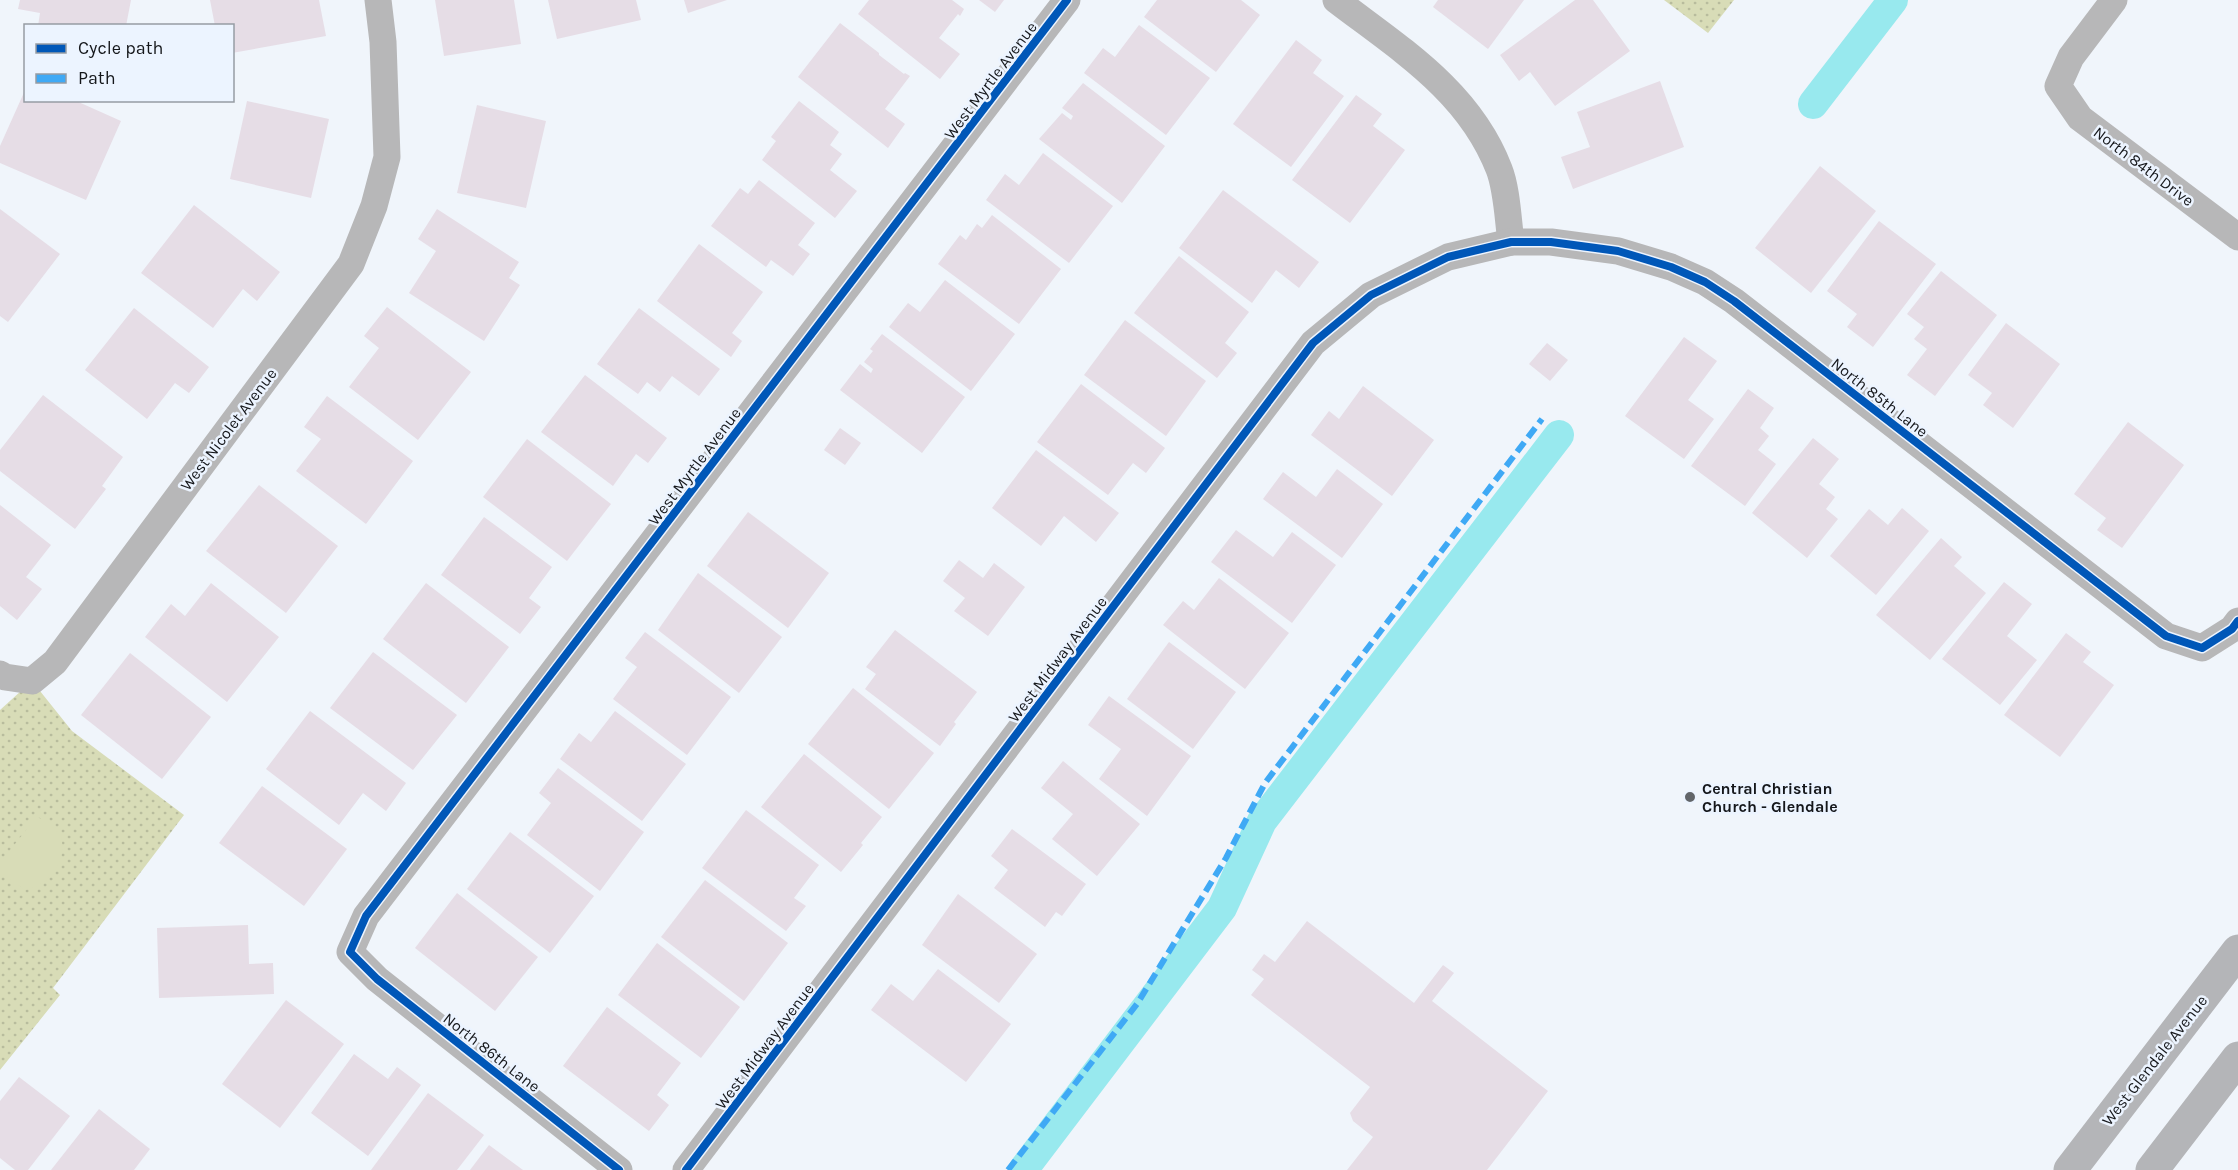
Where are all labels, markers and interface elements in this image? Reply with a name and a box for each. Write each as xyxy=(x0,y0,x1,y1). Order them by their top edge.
street label: West Myrtle Avenue xyxy=(940,18,1041,143)
legend xyxy=(24,24,234,102)
text: Cycle path xyxy=(78,37,163,59)
text: Path xyxy=(78,67,116,89)
street label: North 84th Drive xyxy=(2090,123,2198,210)
street label: North 85th Lane xyxy=(1828,354,1932,441)
street label: West Nicolet Avenue xyxy=(176,364,281,494)
street label: West Myrtle Avenue xyxy=(644,404,745,529)
street label: West Midway Avenue xyxy=(1004,593,1111,726)
place label: Central Christian Church - Glendale xyxy=(1702,779,1838,816)
marker: Central Christian Church - Glendale xyxy=(1683,790,1697,804)
street label: West Midway Avenue xyxy=(711,980,818,1113)
street label: West Glendale Avenue xyxy=(2098,991,2211,1129)
street label: North 86th Lane xyxy=(440,1009,544,1096)

